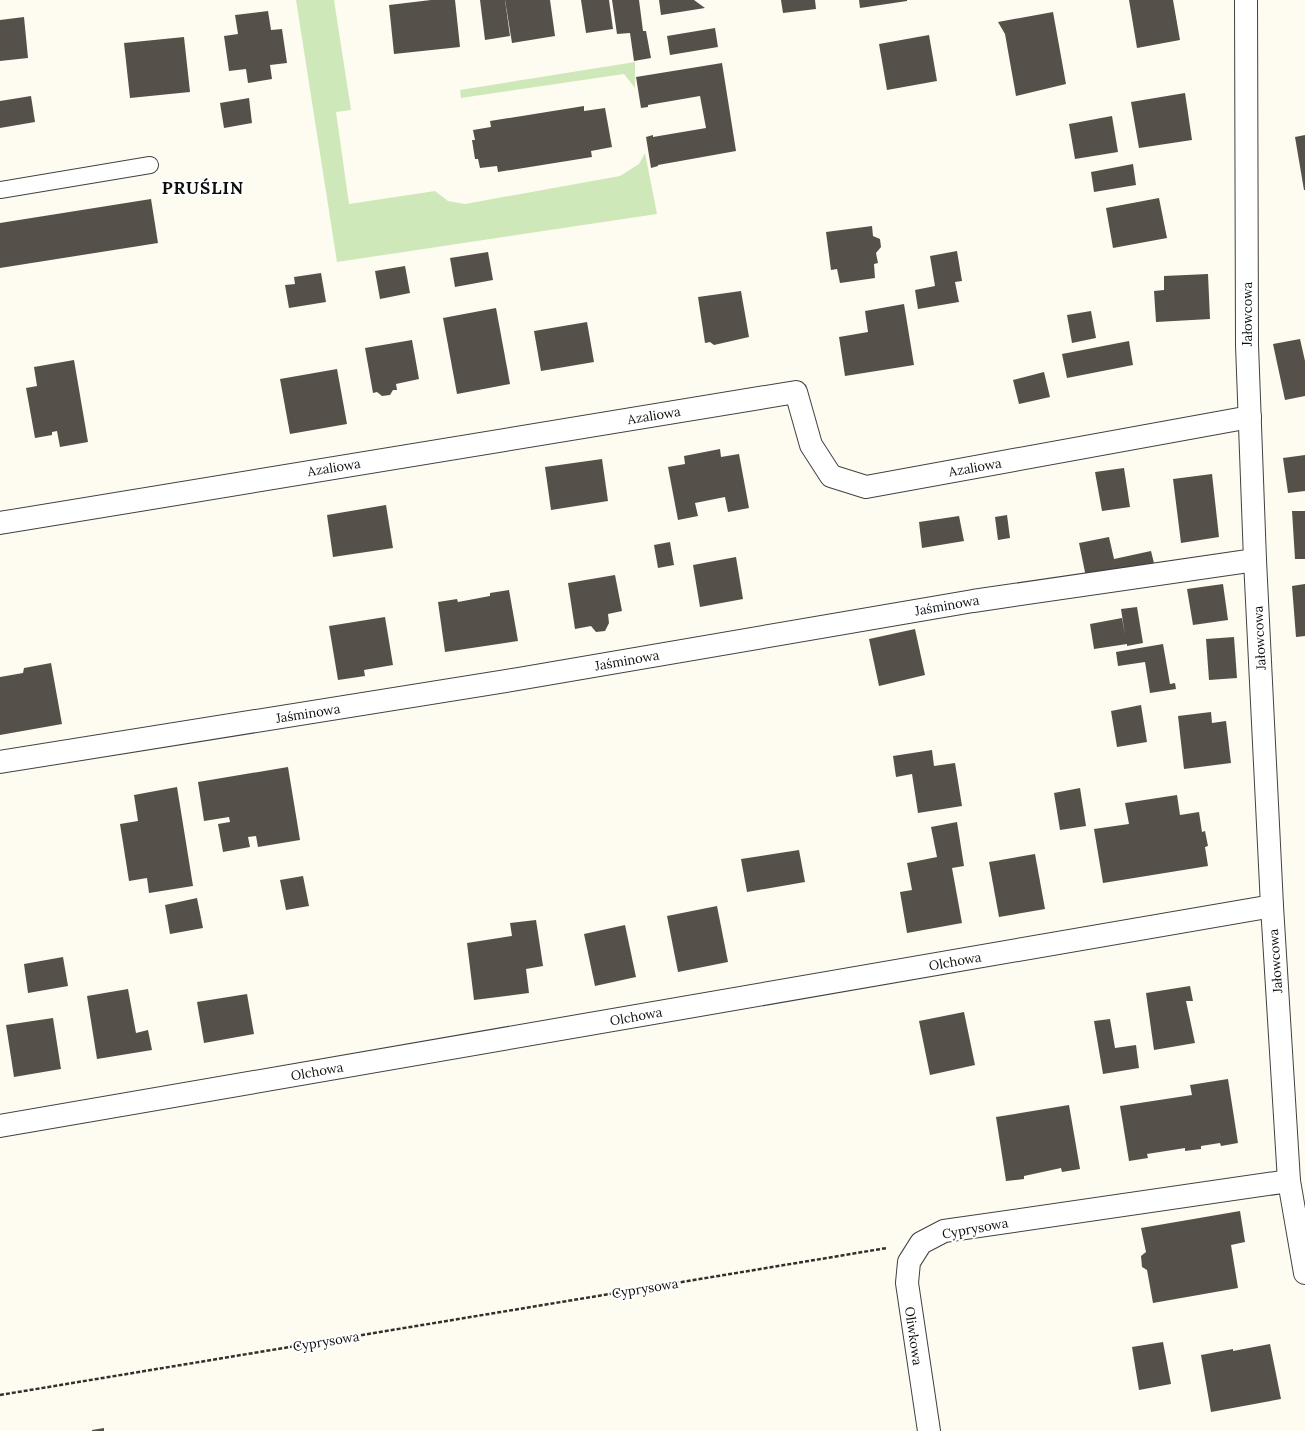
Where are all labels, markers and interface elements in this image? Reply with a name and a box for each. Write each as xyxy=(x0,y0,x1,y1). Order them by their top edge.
district label: PRUŚLIN xyxy=(162,177,244,199)
street label: Jałowcowa xyxy=(1239,282,1256,347)
street label: Azaliowa xyxy=(625,403,682,428)
street label: Azaliowa xyxy=(946,454,1003,481)
street label: Azaliowa xyxy=(305,455,362,480)
street label: Jaśminowa xyxy=(913,591,981,620)
street label: Jałowcowa xyxy=(1249,605,1270,672)
street label: Jaśminowa xyxy=(593,646,661,675)
street label: Jaśminowa xyxy=(274,700,342,727)
street label: Jałowcowa xyxy=(1265,928,1286,995)
street label: Olchowa xyxy=(927,948,983,974)
street label: Olchowa xyxy=(608,1003,664,1029)
street label: Olchowa xyxy=(289,1058,345,1084)
street label: Cyprysowa xyxy=(941,1214,1010,1243)
street label: Cyprysowa xyxy=(611,1275,680,1302)
street label: Oliwkowa xyxy=(901,1306,926,1367)
street label: Cyprysowa xyxy=(292,1328,361,1355)

